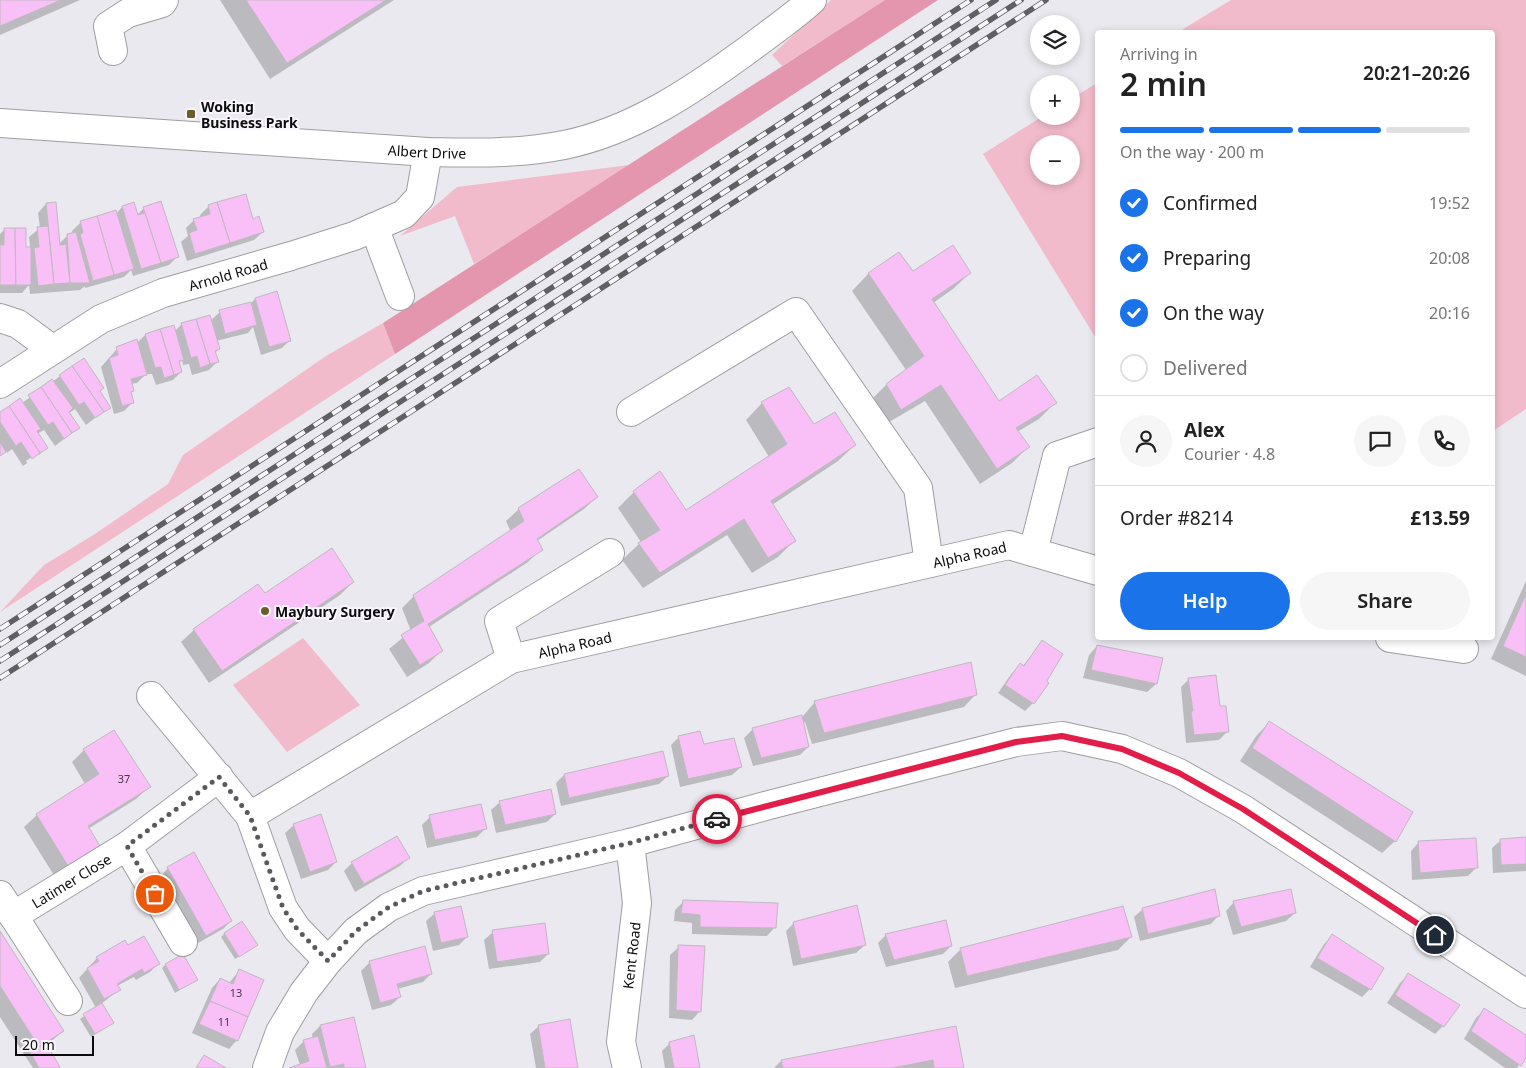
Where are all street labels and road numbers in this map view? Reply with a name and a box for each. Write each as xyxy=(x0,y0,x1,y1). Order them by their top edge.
street label: Albert Drive xyxy=(387,140,466,162)
street label: Arnold Road xyxy=(186,254,270,295)
street label: Alpha Road xyxy=(931,536,1008,572)
street label: Alpha Road xyxy=(536,627,613,662)
street label: Latimer Close xyxy=(28,849,114,912)
street label: Kent Road xyxy=(618,921,644,990)

